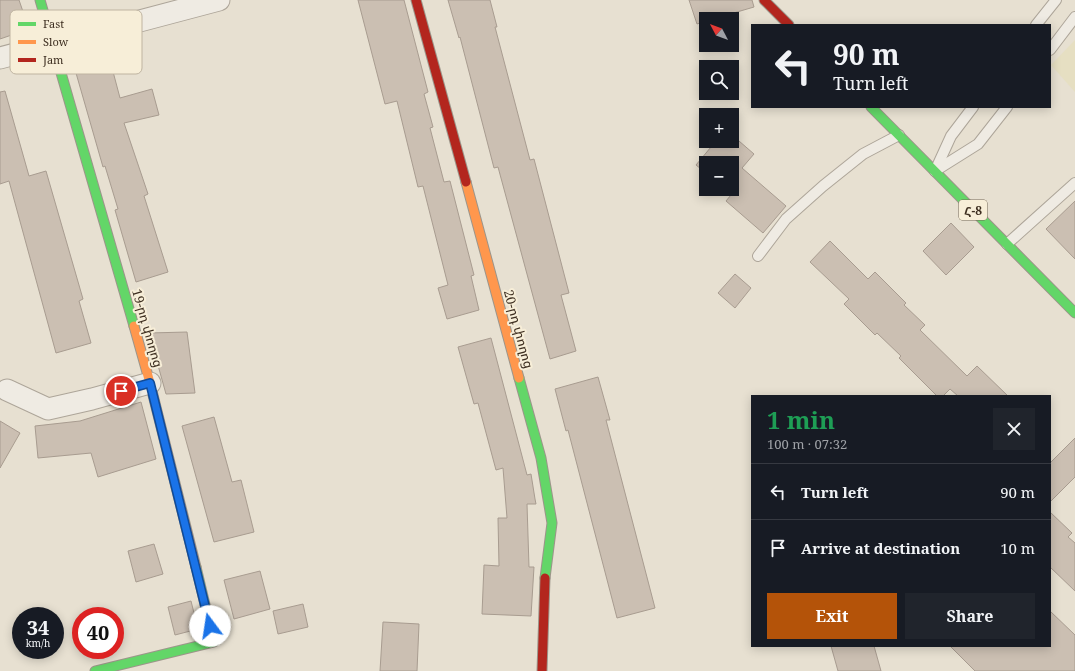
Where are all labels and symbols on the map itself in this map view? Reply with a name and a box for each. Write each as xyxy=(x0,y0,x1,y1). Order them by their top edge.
legend xyxy=(10,10,142,74)
north arrow xyxy=(699,12,739,52)
text: Fast xyxy=(43,16,64,31)
text: Slow xyxy=(43,34,69,49)
text: Jam xyxy=(42,52,64,67)
road number: Հ-8 xyxy=(959,200,987,220)
street label: 19-րդ փողոց xyxy=(128,287,168,369)
street label: 20-րդ փողոց xyxy=(500,288,538,370)
pin xyxy=(104,374,138,408)
position arrow xyxy=(189,605,231,647)
speed limit sign: 40 xyxy=(72,607,124,659)

